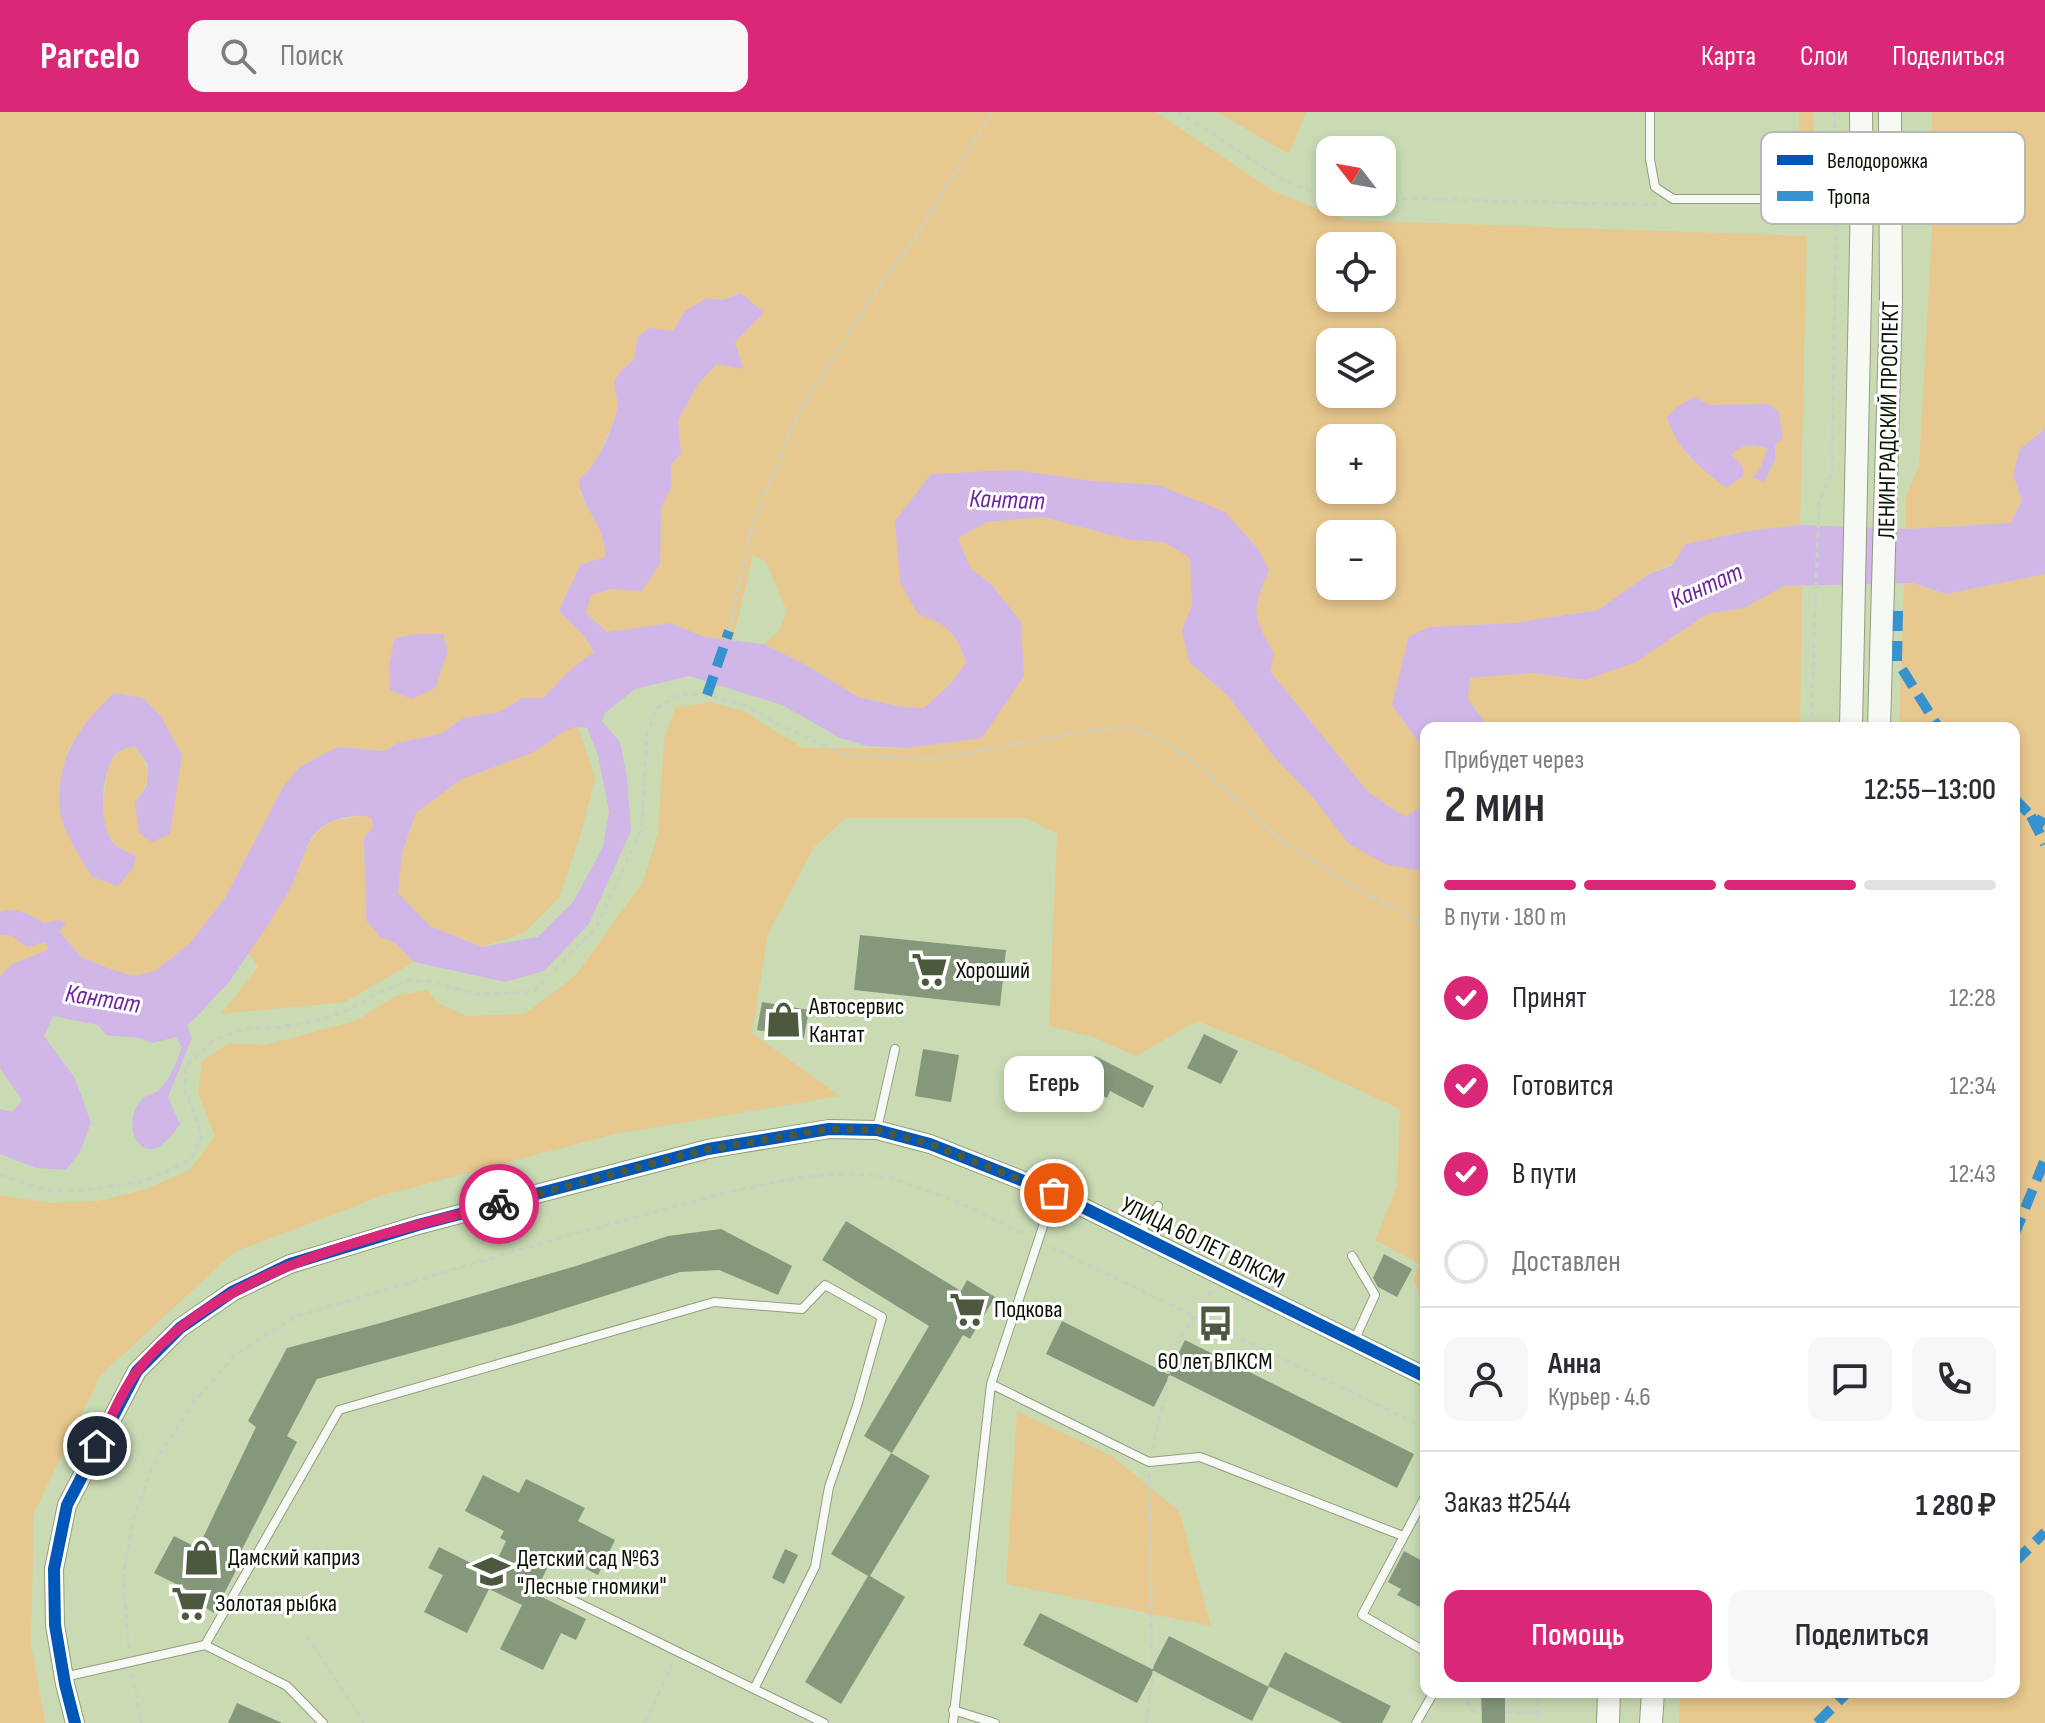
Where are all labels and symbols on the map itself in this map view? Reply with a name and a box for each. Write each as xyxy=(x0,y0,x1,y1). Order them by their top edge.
legend xyxy=(1761,132,2025,224)
north arrow xyxy=(1316,136,1396,216)
text: Велодорожка xyxy=(1827,148,1928,175)
text: Тропа xyxy=(1827,184,1870,211)
street label: ЛЕНИНГРАДСКИЙ ПРОСПЕКТ xyxy=(1872,301,1905,539)
water label: Кантат xyxy=(969,484,1045,517)
water label: Кантат xyxy=(1666,557,1747,616)
supermarket icon: Хороший xyxy=(911,951,949,989)
place label: Хороший xyxy=(955,956,1030,985)
water label: Кантат xyxy=(63,978,143,1021)
place label: Автосервис Кантат xyxy=(808,992,904,1049)
shop icon: Автосервис Кантат xyxy=(764,1001,802,1039)
callout: Егерь xyxy=(1004,1057,1104,1113)
pin xyxy=(1020,1159,1088,1227)
courier xyxy=(459,1164,539,1244)
street label: УЛИЦА 60 ЛЕТ ВЛКСМ xyxy=(1116,1190,1289,1295)
supermarket icon: Подкова xyxy=(949,1290,987,1328)
place label: Подкова xyxy=(994,1295,1063,1324)
bus stop icon: 60 лет ВЛКСМ xyxy=(1196,1305,1234,1343)
place label: 60 лет ВЛКСМ xyxy=(1158,1347,1272,1376)
pin xyxy=(63,1412,131,1480)
shop icon: Дамский каприз xyxy=(183,1538,221,1576)
place label: Дамский каприз xyxy=(228,1543,360,1572)
place label: Детский сад №63 "Лесные гномики" xyxy=(517,1544,667,1601)
school or university icon: Детский сад №63 "Лесные гномики" xyxy=(472,1553,510,1591)
supermarket icon: Золотая рыбка xyxy=(170,1584,208,1622)
place label: Золотая рыбка xyxy=(215,1589,337,1618)

